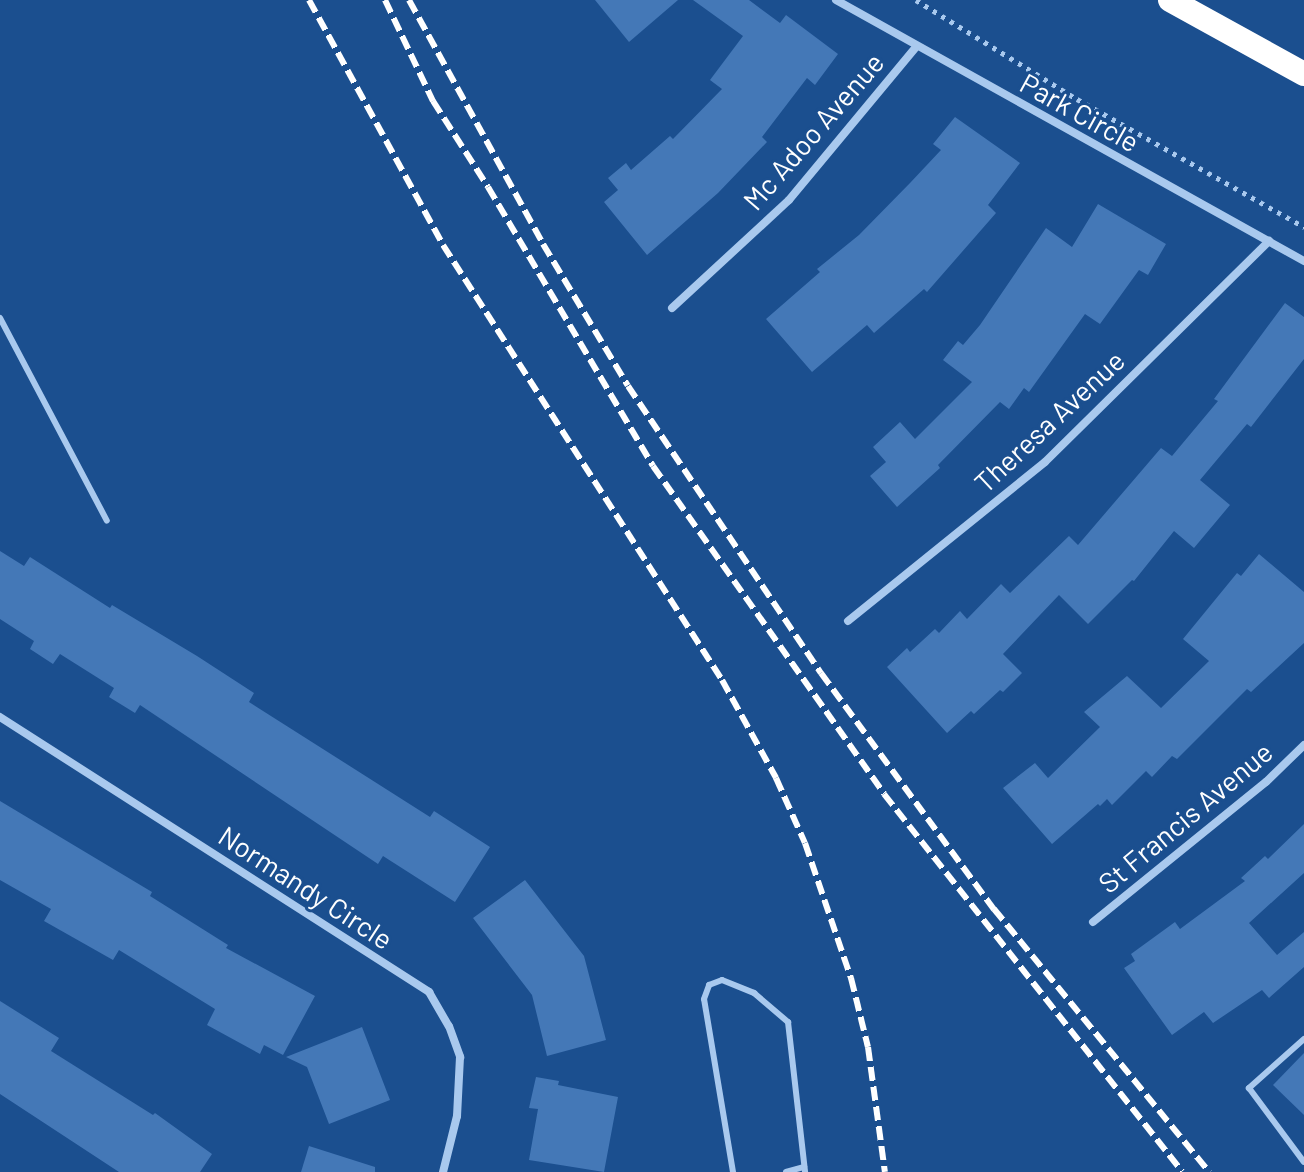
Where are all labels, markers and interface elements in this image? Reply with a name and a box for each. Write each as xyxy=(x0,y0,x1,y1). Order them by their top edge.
street label: Mc Adoo Avenue xyxy=(736,46,890,216)
street label: Park Circle xyxy=(1015,66,1145,158)
street label: Theresa Avenue xyxy=(967,343,1131,499)
street label: St Francis Avenue xyxy=(1091,734,1279,900)
street label: Normandy Circle xyxy=(213,818,399,956)

